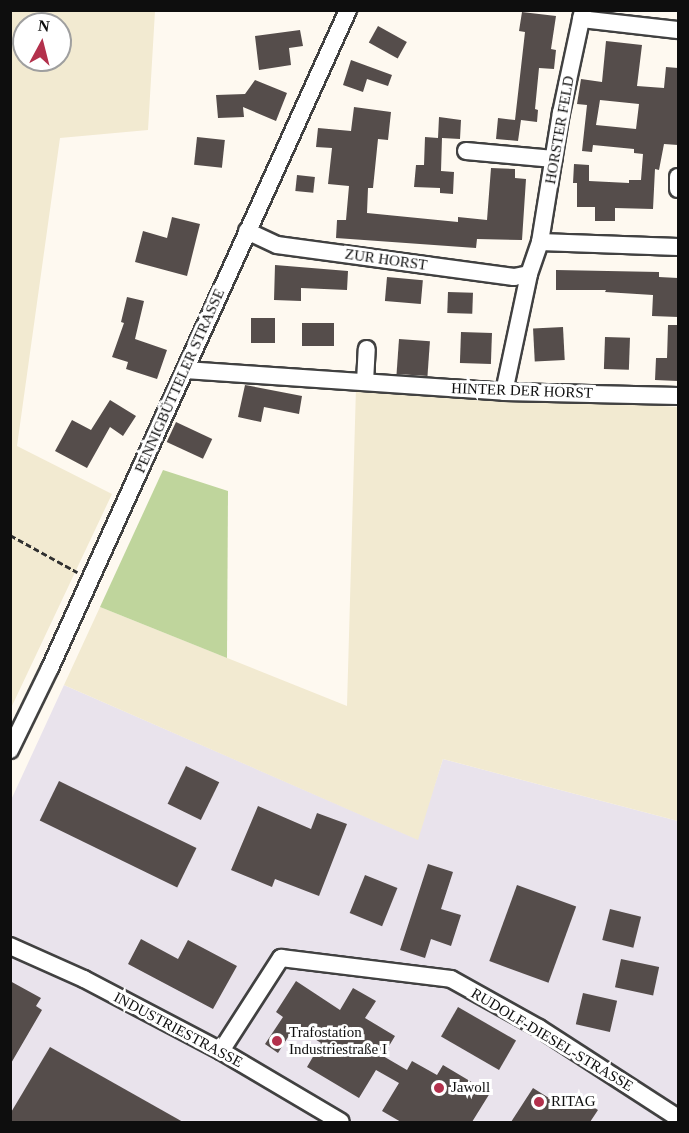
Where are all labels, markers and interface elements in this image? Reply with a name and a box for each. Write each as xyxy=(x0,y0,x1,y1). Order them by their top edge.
north arrow xyxy=(12,12,72,72)
text: N xyxy=(37,16,51,35)
street label: HORSTER FELD xyxy=(542,74,578,186)
street label: ZUR HORST xyxy=(344,245,428,275)
street label: PENNIGBÜTTELER STRASSE xyxy=(131,286,229,476)
street label: HINTER DER HORST xyxy=(451,380,593,402)
street label: RUDOLF-DIESEL-STRASSE xyxy=(468,984,636,1096)
street label: INDUSTRIESTRASSE xyxy=(110,988,246,1072)
place label: Trafostation Industriestraße I xyxy=(289,1023,387,1058)
marker: Trafostation Industriestraße I xyxy=(270,1034,284,1048)
place label: Jawoll xyxy=(451,1079,490,1097)
marker: Jawoll xyxy=(432,1081,446,1095)
place label: RITAG xyxy=(551,1093,596,1111)
marker: RITAG xyxy=(532,1095,546,1109)

